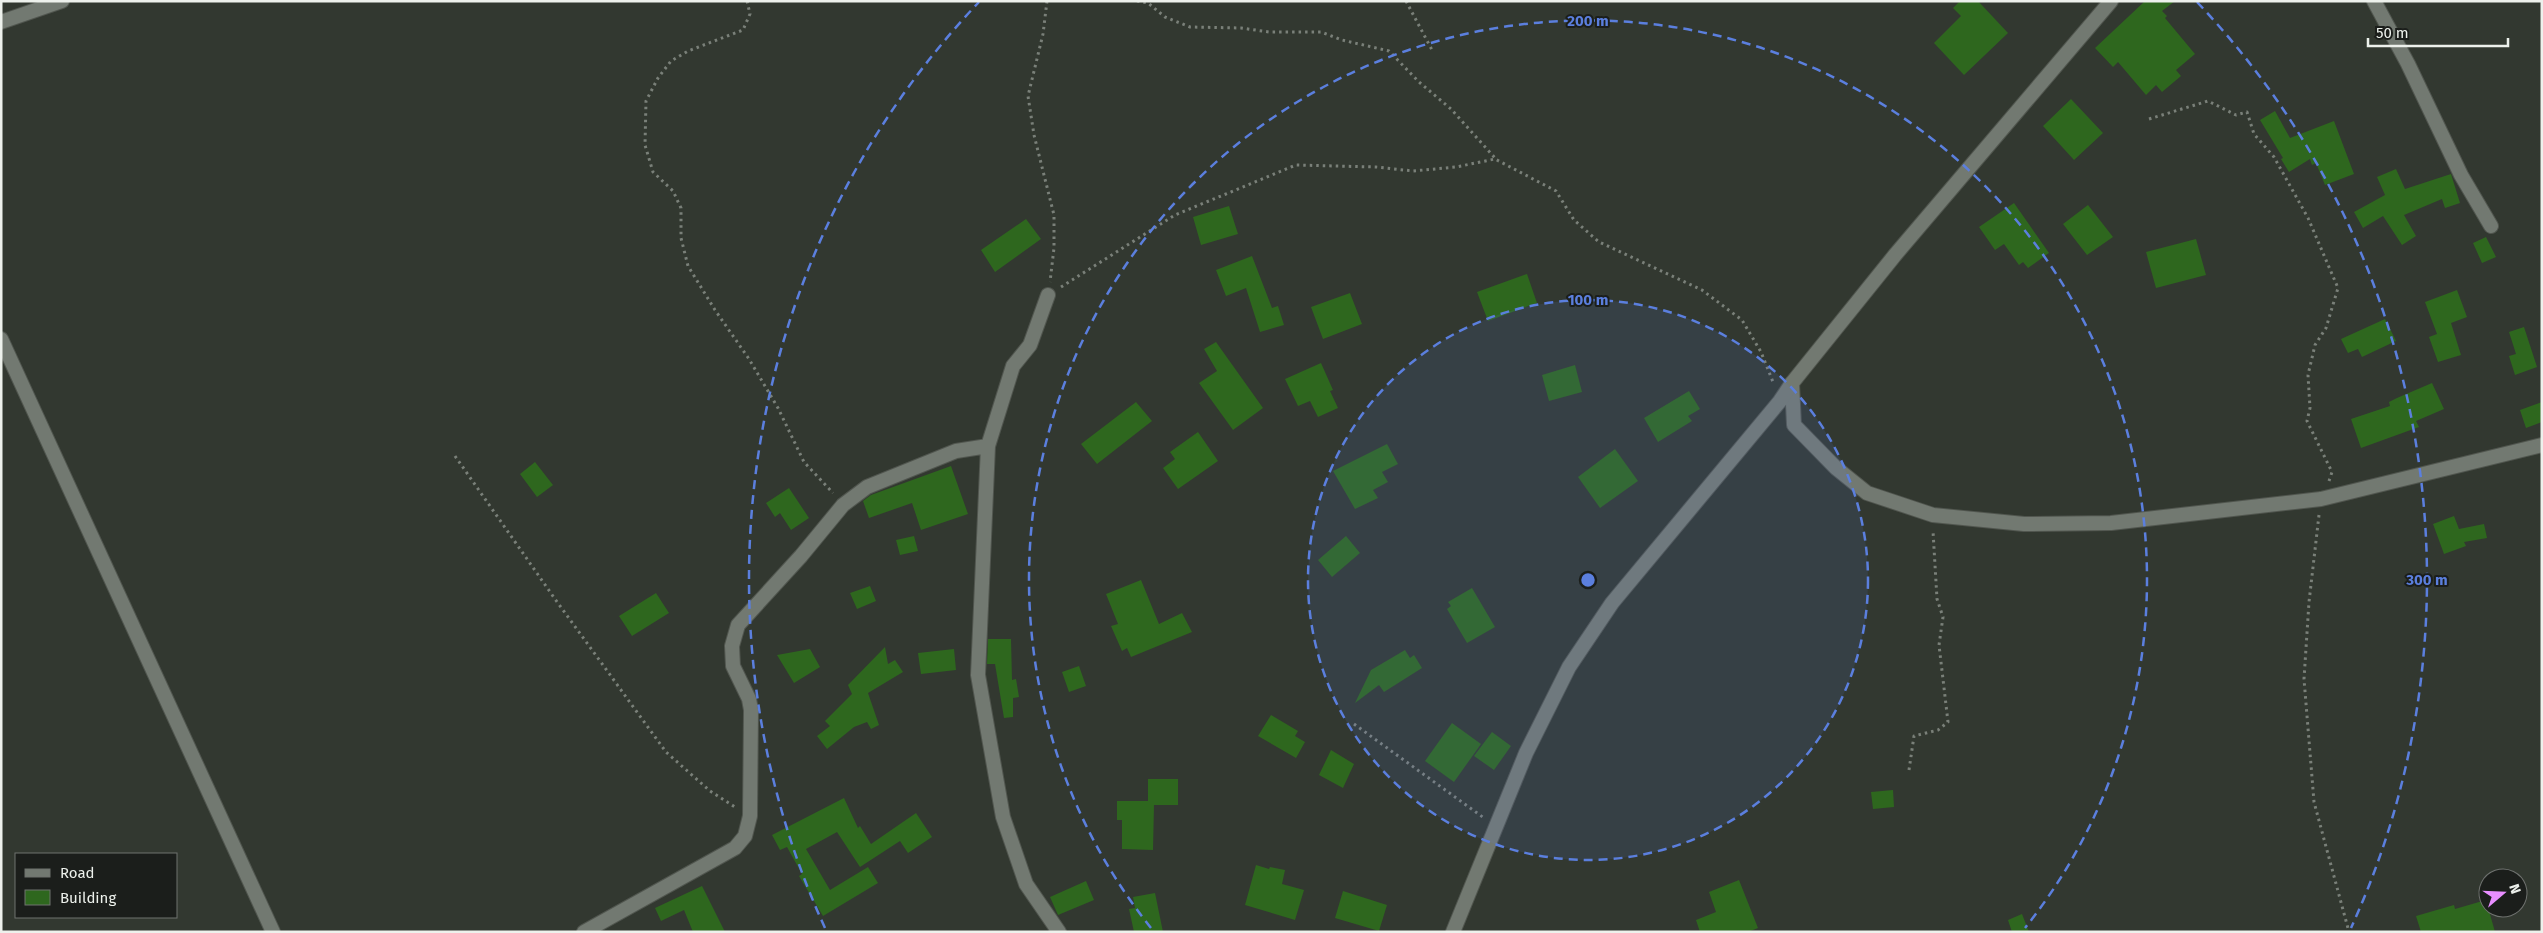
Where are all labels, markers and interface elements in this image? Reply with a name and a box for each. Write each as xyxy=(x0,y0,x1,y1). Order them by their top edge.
text: 200 m xyxy=(1567,12,1609,30)
scale bar xyxy=(2368,15,2508,47)
text: 50 m xyxy=(2376,24,2409,42)
text: 100 m xyxy=(1568,291,1608,309)
centre of rings xyxy=(1579,571,1597,589)
text: 300 m xyxy=(2405,571,2448,589)
legend xyxy=(15,853,178,918)
text: Road xyxy=(60,864,95,882)
north arrow xyxy=(2478,868,2528,918)
text: N xyxy=(2505,882,2524,896)
text: Building xyxy=(60,889,116,907)

